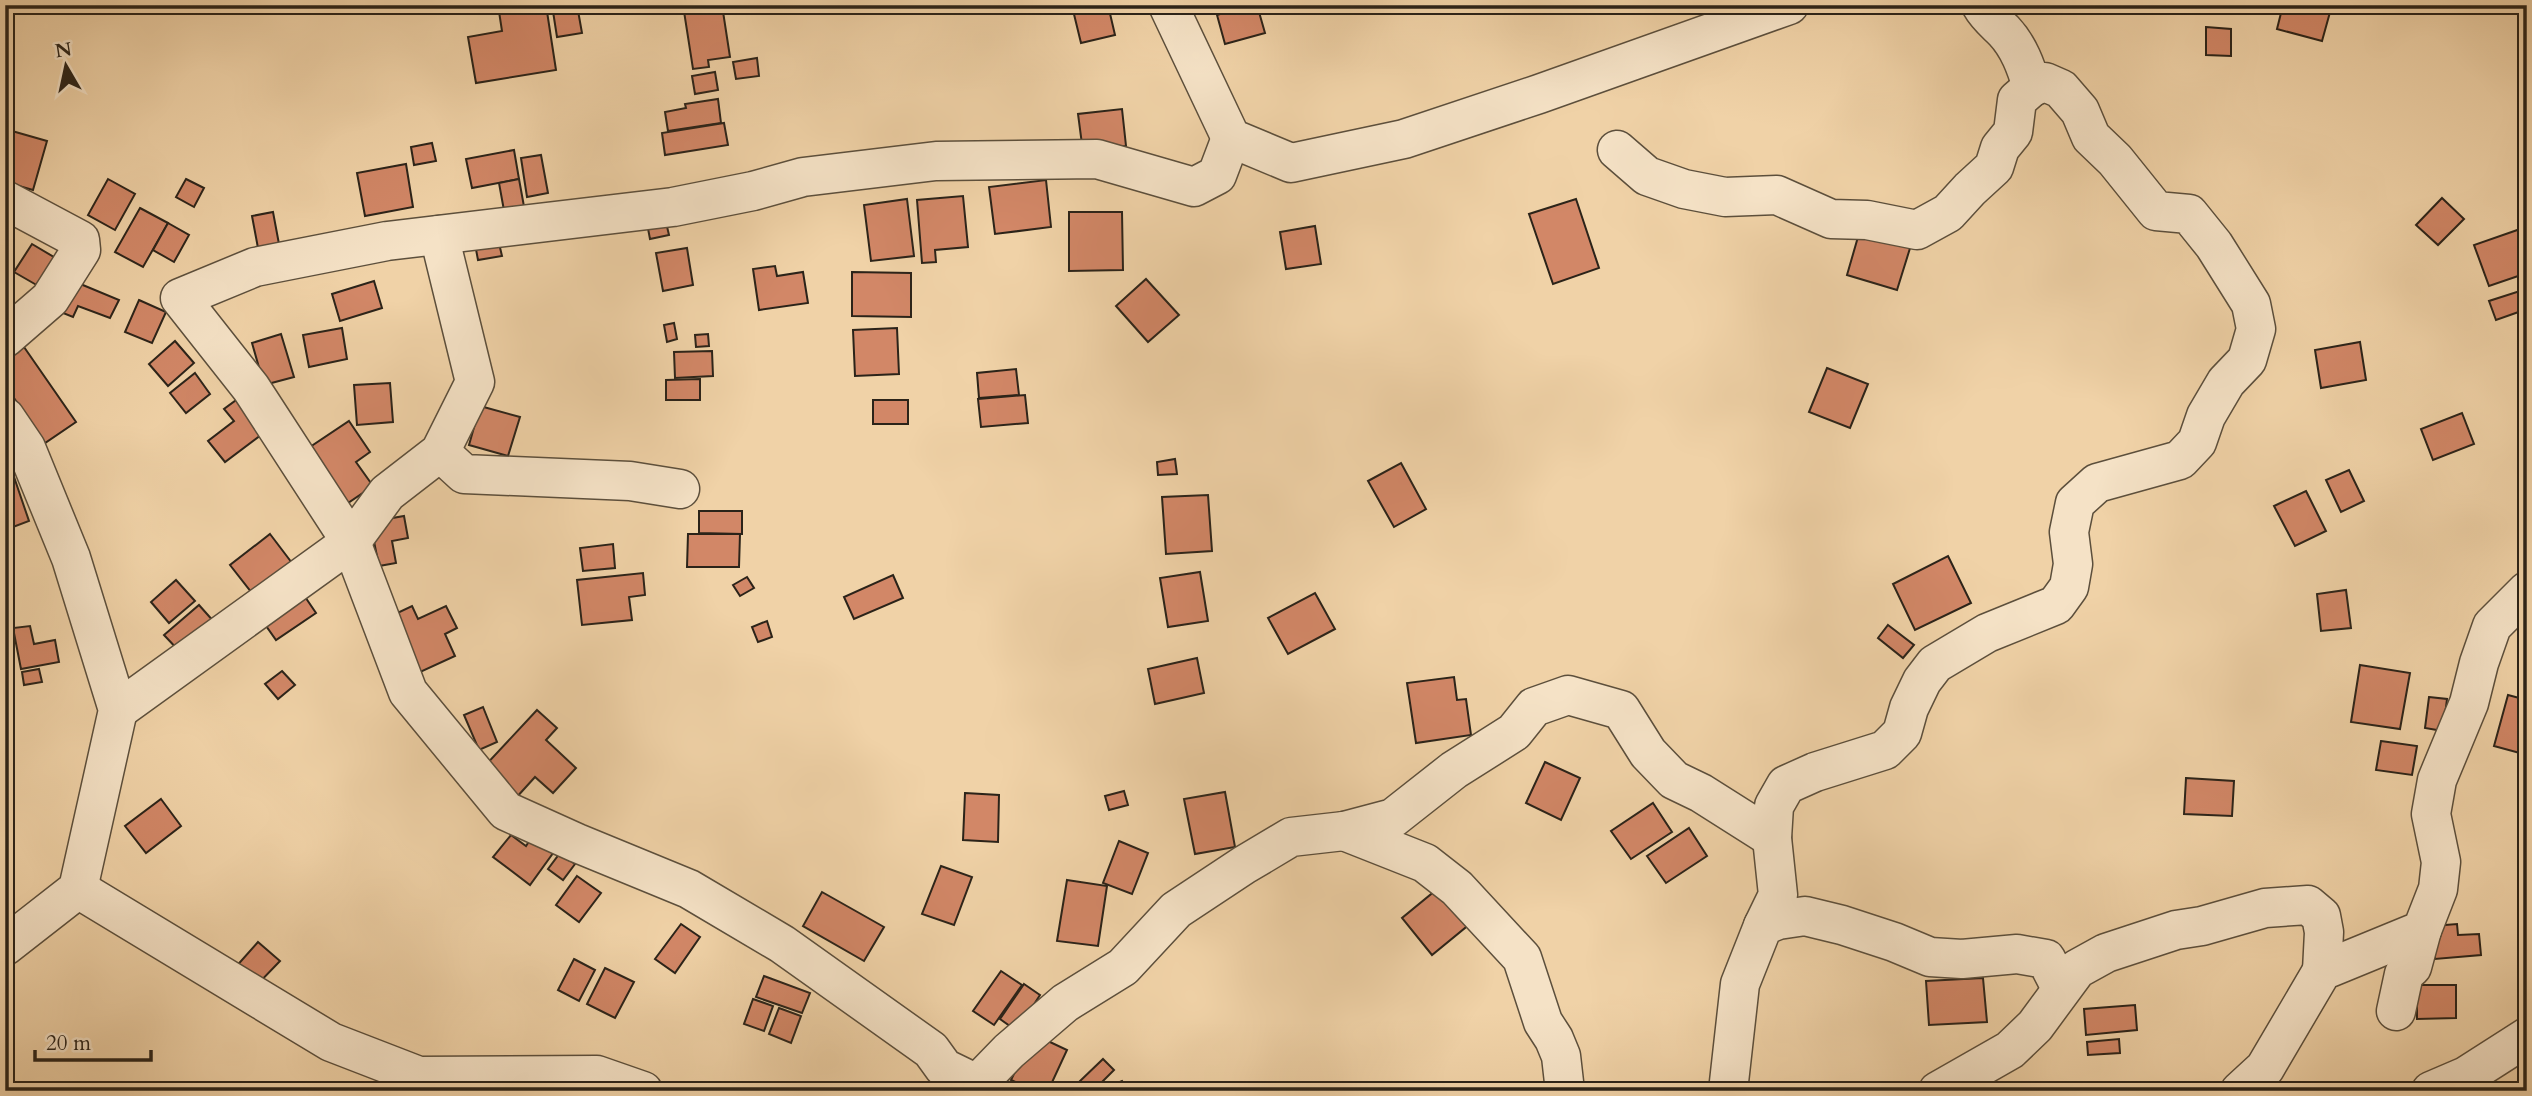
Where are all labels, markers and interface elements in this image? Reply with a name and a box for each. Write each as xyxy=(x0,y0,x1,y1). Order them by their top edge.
north arrow xyxy=(32,32,102,102)
text: N xyxy=(53,36,74,64)
scale bar xyxy=(35,1019,150,1063)
text: 20 m xyxy=(46,1029,91,1058)

